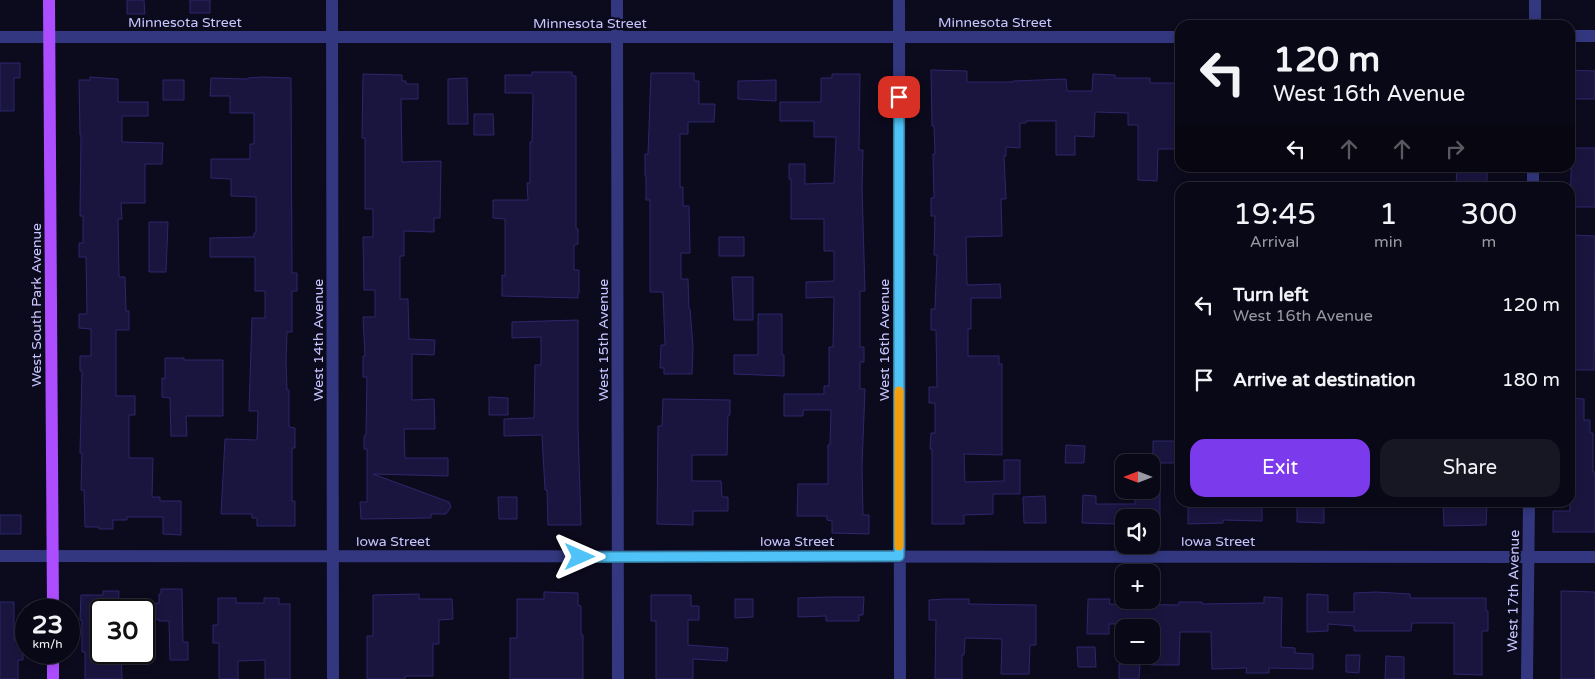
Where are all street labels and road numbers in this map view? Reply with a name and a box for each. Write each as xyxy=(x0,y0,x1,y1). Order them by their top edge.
street label: Minnesota Street xyxy=(128,14,243,31)
street label: Minnesota Street xyxy=(938,14,1053,31)
street label: Minnesota Street xyxy=(533,15,648,32)
street label: West South Park Avenue xyxy=(28,223,45,387)
street label: West 14th Avenue xyxy=(310,279,327,401)
street label: West 15th Avenue xyxy=(595,279,612,401)
street label: West 16th Avenue xyxy=(876,279,893,401)
street label: West 17th Avenue xyxy=(1504,530,1523,652)
street label: Iowa Street xyxy=(356,533,431,550)
street label: Iowa Street xyxy=(760,533,835,550)
street label: Iowa Street xyxy=(1181,533,1256,550)

